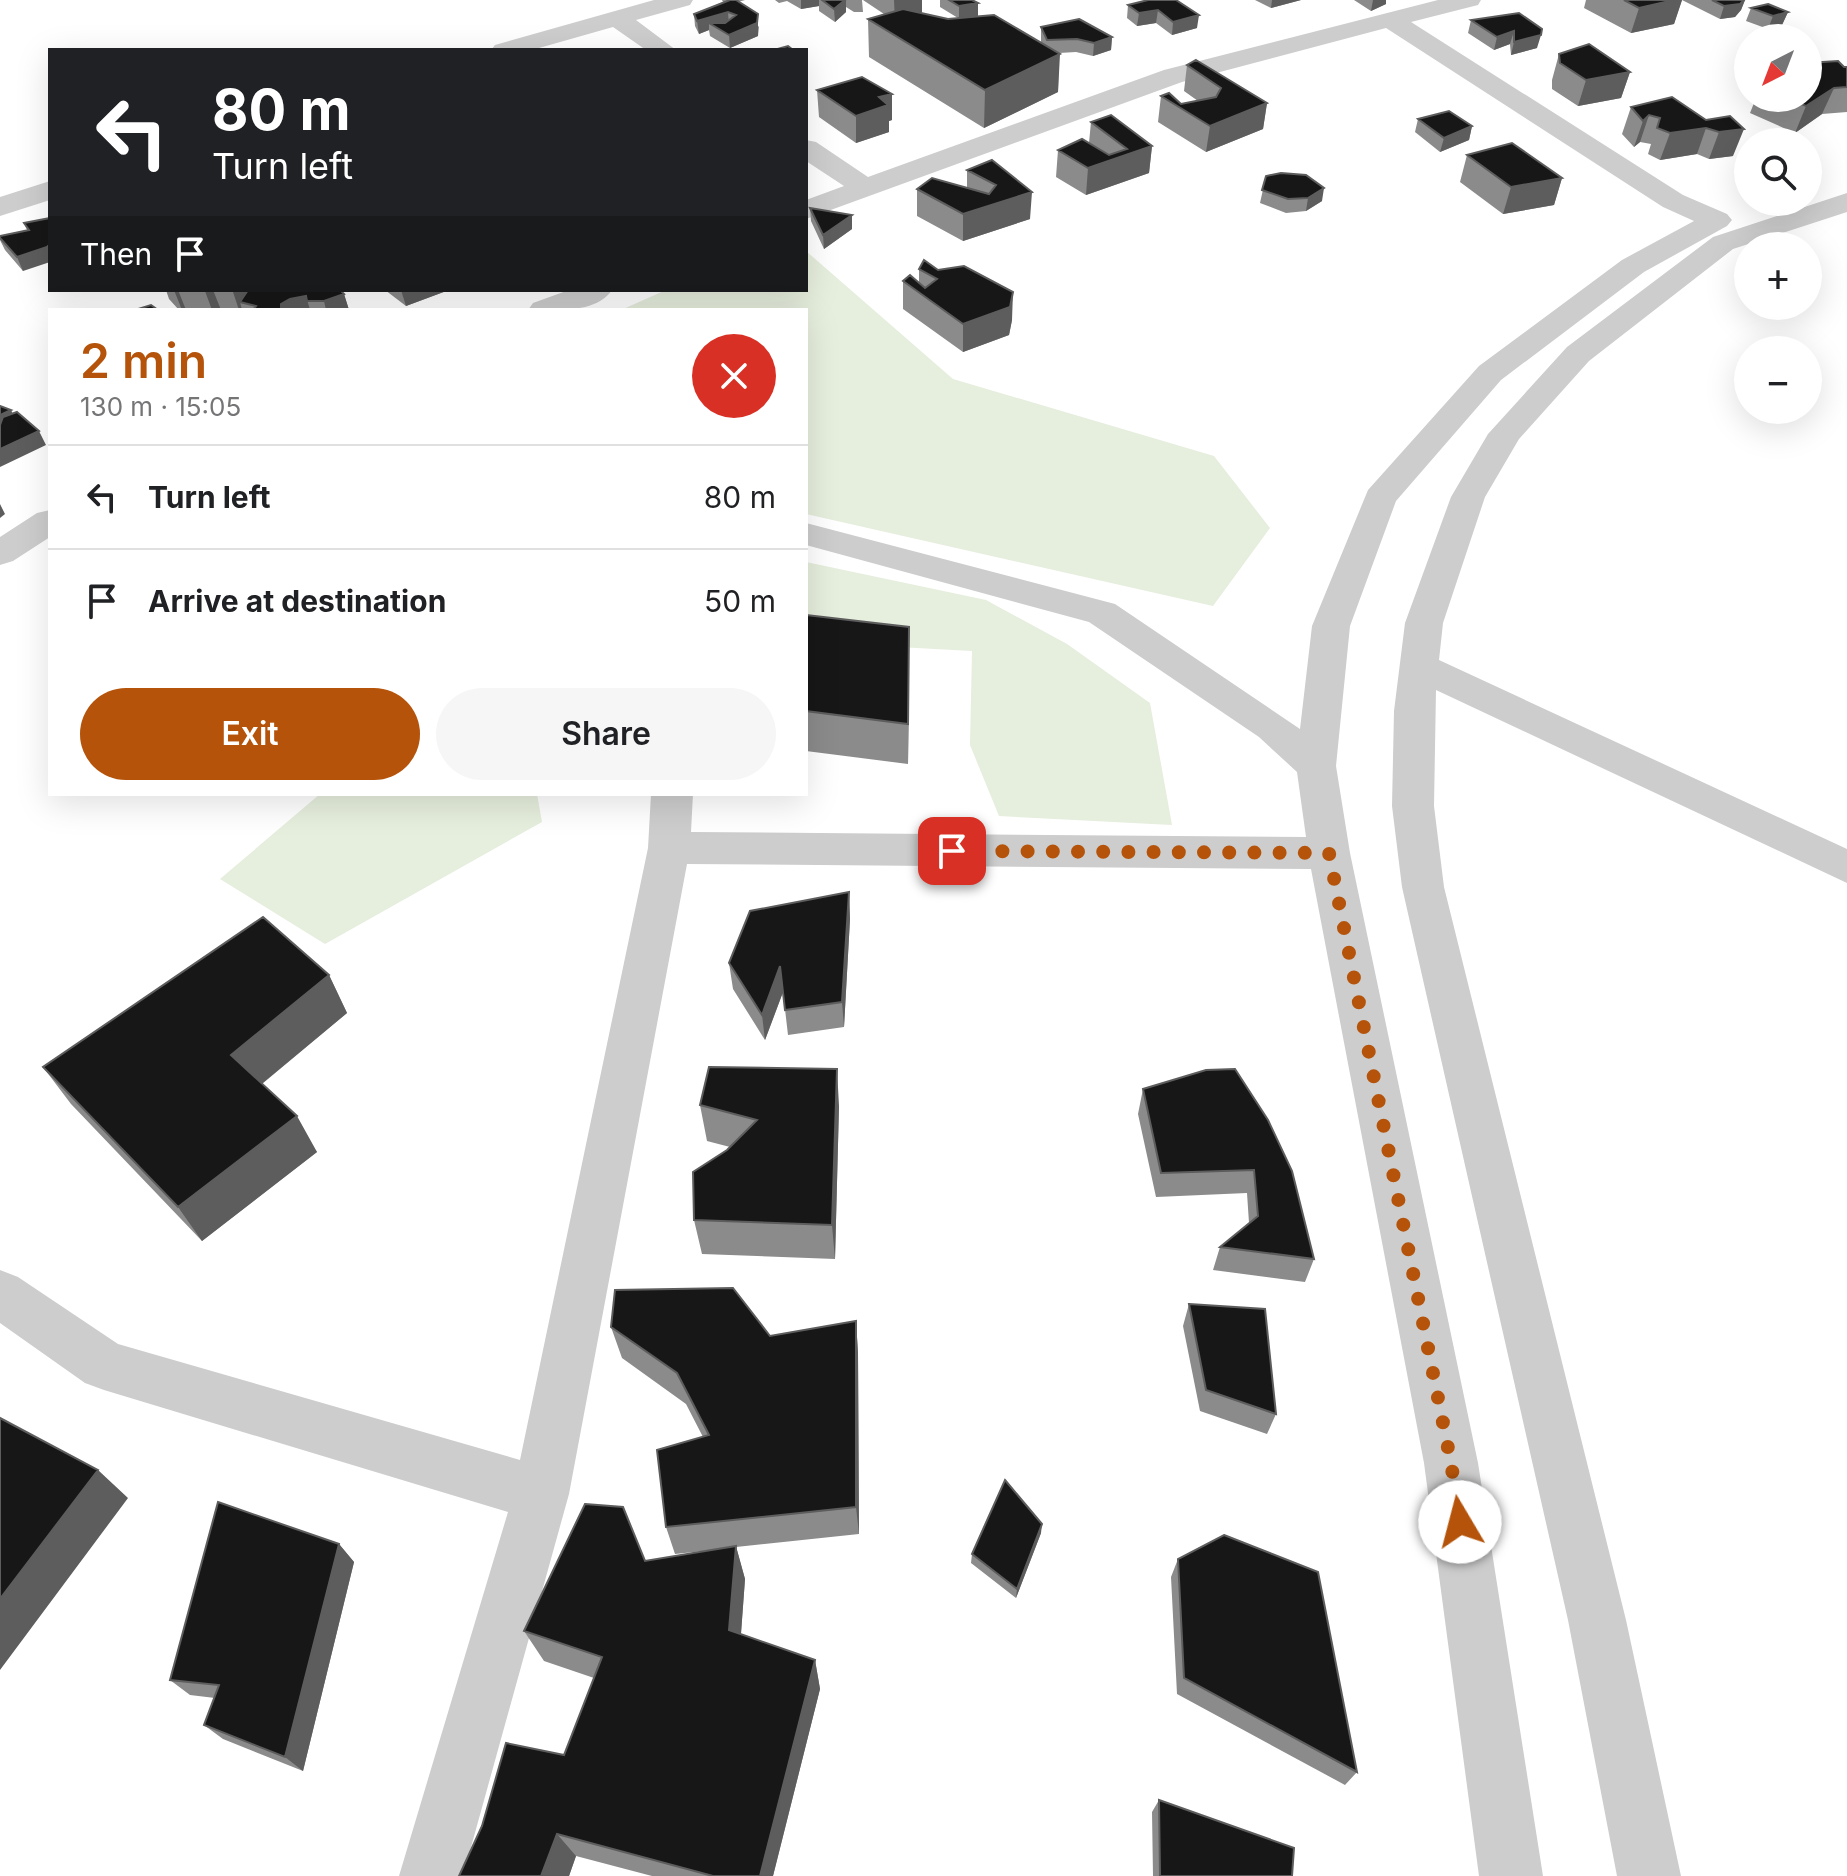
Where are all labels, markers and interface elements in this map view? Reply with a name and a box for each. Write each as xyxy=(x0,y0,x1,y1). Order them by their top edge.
north arrow xyxy=(1734,24,1822,112)
map controls xyxy=(1734,24,1822,424)
text: 80 m xyxy=(212,76,351,144)
icon: left xyxy=(80,80,184,184)
button: search xyxy=(1734,128,1822,216)
text: Turn left xyxy=(212,144,353,188)
icon: arrive xyxy=(168,232,212,276)
button: + xyxy=(1734,232,1822,320)
text: Then xyxy=(80,236,152,272)
text: 2 min xyxy=(80,331,207,390)
button: close xyxy=(692,334,776,418)
button: − xyxy=(1734,336,1822,424)
text: 130 m · 15:05 xyxy=(80,391,241,422)
icon: left xyxy=(80,475,124,519)
text: Turn left xyxy=(148,479,270,515)
text: 80 m xyxy=(704,479,776,515)
icon: arrive xyxy=(80,579,124,623)
text: Arrive at destination xyxy=(148,583,446,619)
text: 50 m xyxy=(704,583,776,619)
button: Exit xyxy=(80,688,420,780)
button: Share xyxy=(436,688,776,780)
pin xyxy=(918,817,986,885)
icon: arrive xyxy=(930,829,974,873)
position arrow xyxy=(1418,1480,1502,1564)

